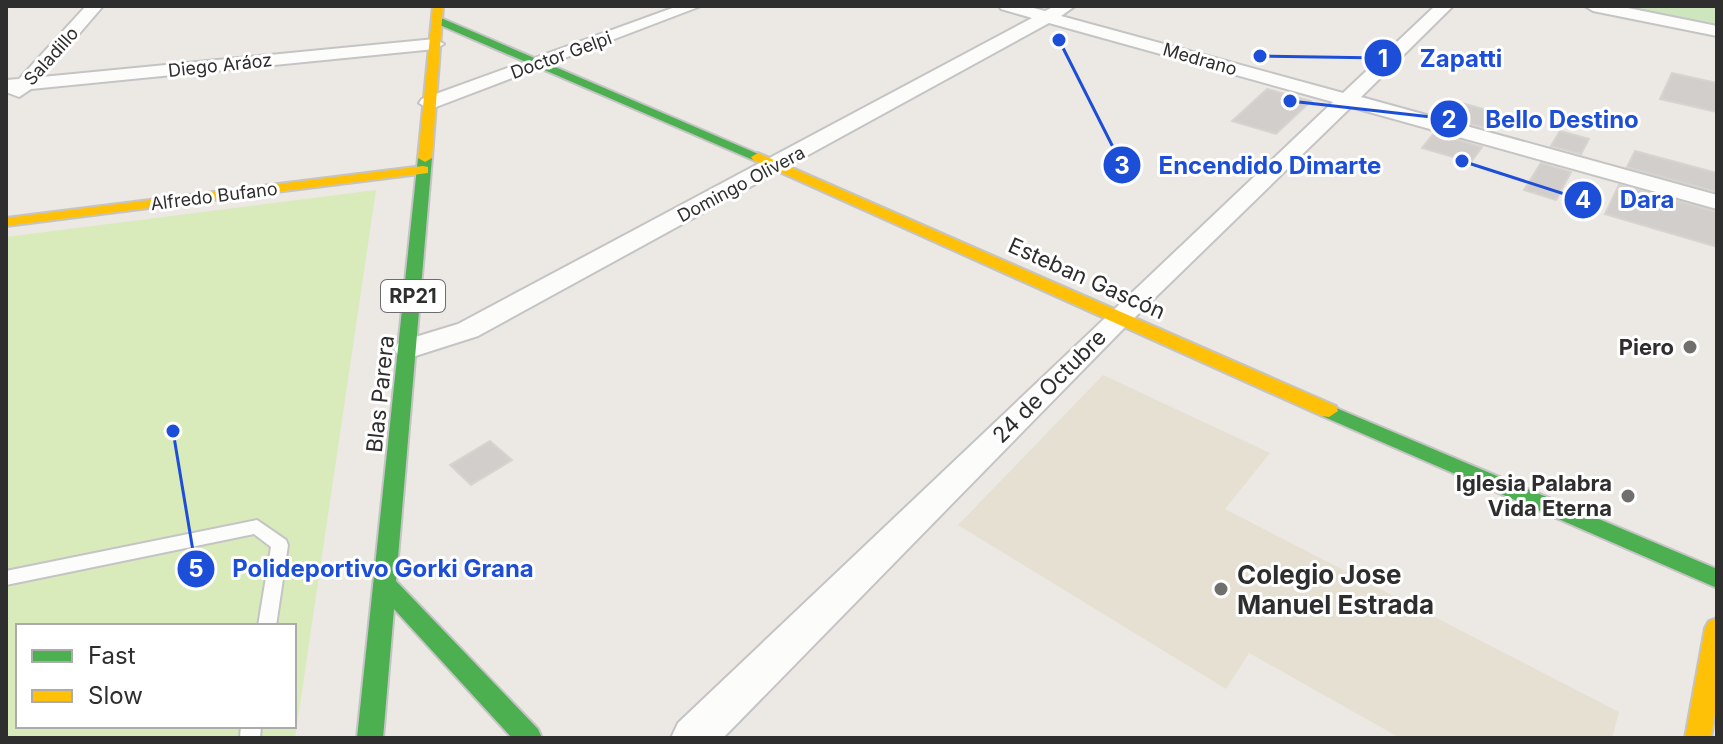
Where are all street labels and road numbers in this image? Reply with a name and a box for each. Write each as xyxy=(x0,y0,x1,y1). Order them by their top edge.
street label: Saladillo xyxy=(19,23,83,89)
street label: Doctor Gelpi xyxy=(508,27,614,83)
street label: Medrano xyxy=(1161,38,1239,80)
street label: Diego Aráoz xyxy=(167,49,273,81)
street label: Domingo Olivera xyxy=(674,142,808,226)
street label: Alfredo Bufano xyxy=(149,178,279,214)
street label: Esteban Gascón xyxy=(1005,232,1169,324)
road number: RP21 xyxy=(381,280,445,312)
street label: 24 de Octubre xyxy=(987,324,1111,448)
street label: Blas Parera xyxy=(361,334,399,454)

